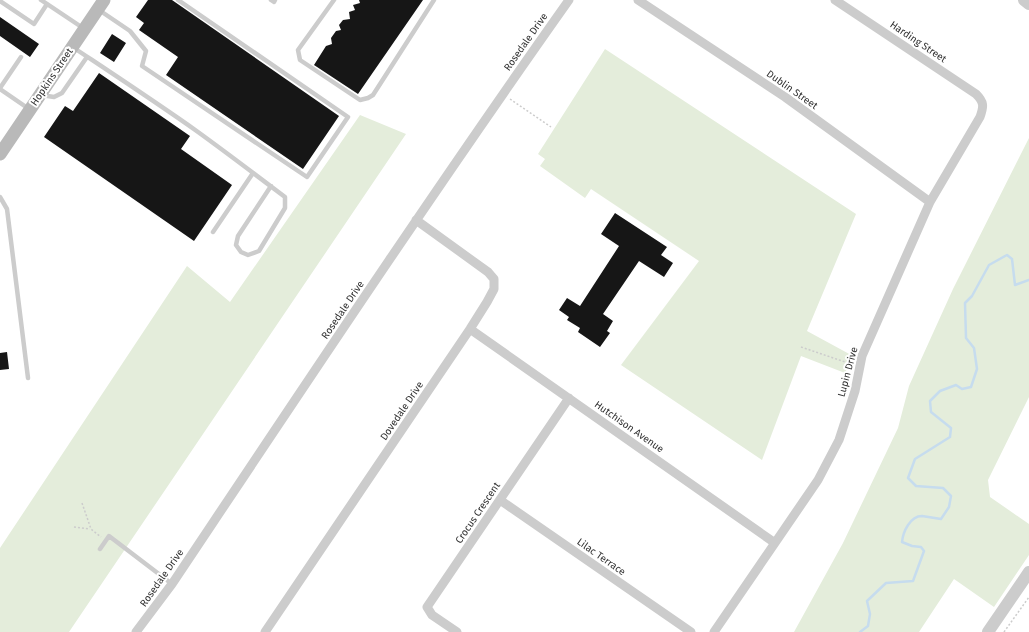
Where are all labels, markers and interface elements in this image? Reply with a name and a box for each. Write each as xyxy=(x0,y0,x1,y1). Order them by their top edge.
street label: Rosedale Drive xyxy=(502,11,550,73)
street label: Harding Street xyxy=(888,19,949,65)
street label: Hopkins Street xyxy=(28,46,76,108)
street label: Dublin Street xyxy=(764,68,820,112)
street label: Rosedale Drive xyxy=(319,279,367,341)
street label: Lupin Drive xyxy=(836,346,860,398)
street label: Dovedale Drive xyxy=(378,379,426,443)
street label: Hutchison Avenue xyxy=(592,399,666,455)
street label: Crocus Crescent xyxy=(453,480,503,546)
street label: Lilac Terrace xyxy=(574,536,628,578)
street label: Rosedale Drive xyxy=(138,547,186,609)

